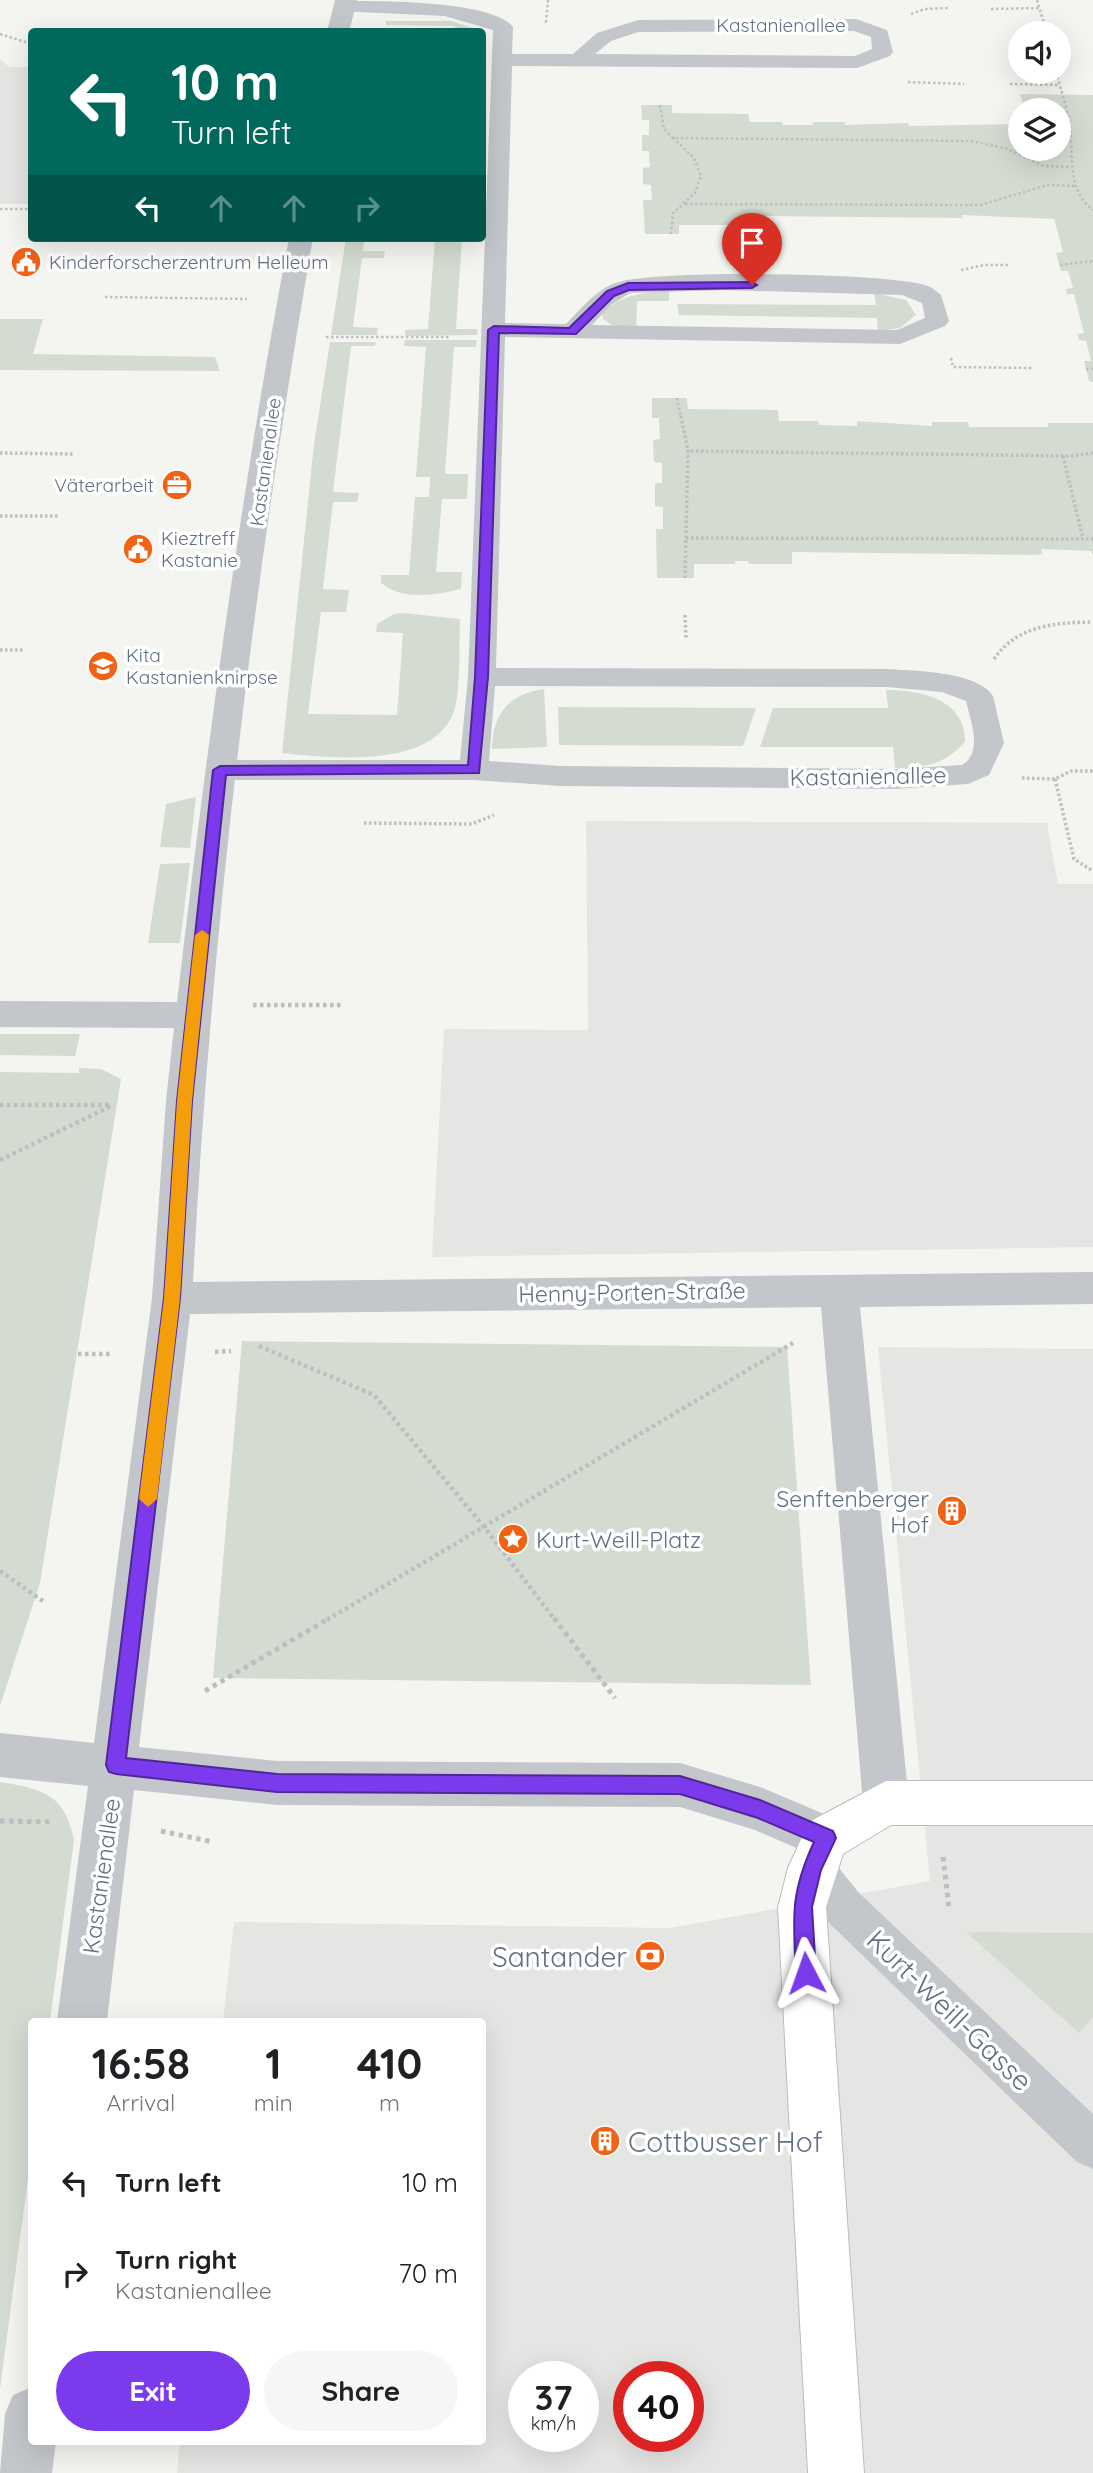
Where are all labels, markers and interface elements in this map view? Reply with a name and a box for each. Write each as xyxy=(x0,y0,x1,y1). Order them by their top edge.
street label: Kastanienallee xyxy=(716,13,846,37)
map controls xyxy=(1008,21,1071,161)
button: sound xyxy=(1008,21,1071,84)
text: 10 m xyxy=(171,51,279,112)
icon: left xyxy=(56,56,147,147)
button: layers xyxy=(1008,98,1071,161)
text: Turn left xyxy=(171,112,292,152)
icon: left xyxy=(129,189,167,227)
icon: ahead xyxy=(202,189,240,227)
icon: ahead xyxy=(275,189,313,227)
icon: right xyxy=(348,189,386,227)
pin xyxy=(722,213,782,285)
icon: arrive xyxy=(733,224,771,262)
public building icon: Kinderforscherzentrum Helleum xyxy=(9,245,43,279)
place label: Kinderforscherzentrum Helleum xyxy=(49,250,329,274)
street label: Kastanienallee xyxy=(244,396,286,528)
office icon: Väterarbeit xyxy=(160,468,194,502)
place label: Väterarbeit xyxy=(54,473,154,497)
place label: Kieztreff Kastanie xyxy=(161,526,238,572)
public building icon: Kieztreff Kastanie xyxy=(121,532,155,566)
place label: Kita Kastanienknirpse xyxy=(126,643,278,689)
school or university icon: Kita Kastanienknirpse xyxy=(86,649,120,683)
street label: Kastanienallee xyxy=(789,760,947,792)
street label: Henny-Porten-Straße xyxy=(518,1276,746,1308)
place label: Senftenberger Hof xyxy=(776,1484,929,1539)
building icon: Senftenberger Hof xyxy=(935,1494,969,1528)
place icon: Kurt-Weill-Platz xyxy=(496,1522,530,1556)
place label: Kurt-Weill-Platz xyxy=(536,1525,701,1554)
street label: Kastanienallee xyxy=(76,1796,126,1956)
street label: Kurt-Weill-Gasse xyxy=(860,1922,1040,2098)
position arrow xyxy=(769,1936,843,2010)
place label: Santander xyxy=(492,1939,627,1974)
bank icon: Santander xyxy=(633,1939,667,1973)
text: 16:58 xyxy=(92,2037,190,2090)
text: 1 xyxy=(265,2037,281,2090)
text: 410 xyxy=(357,2037,422,2090)
text: Arrival xyxy=(106,2088,175,2117)
text: min xyxy=(254,2088,293,2117)
text: m xyxy=(379,2088,400,2117)
building icon: Cottbusser Hof xyxy=(588,2124,622,2158)
place label: Cottbusser Hof xyxy=(628,2124,823,2159)
icon: left xyxy=(56,2164,94,2202)
text: Turn left xyxy=(115,2166,222,2199)
text: 10 m xyxy=(402,2166,458,2199)
text: Turn right xyxy=(115,2243,237,2276)
icon: right xyxy=(56,2255,94,2293)
text: 70 m xyxy=(398,2257,458,2290)
text: Kastanienallee xyxy=(115,2276,272,2305)
button: Exit xyxy=(56,2351,250,2431)
button: Share xyxy=(264,2351,458,2431)
speed limit sign: 40 xyxy=(613,2361,704,2452)
text: 37 xyxy=(534,2375,573,2419)
text: km/h xyxy=(531,2412,576,2435)

